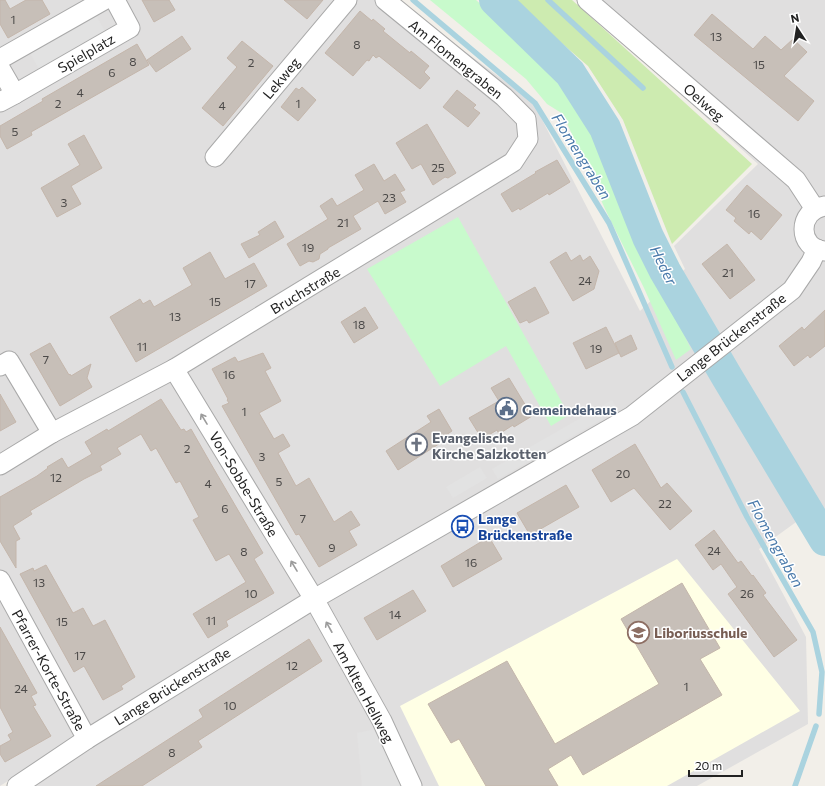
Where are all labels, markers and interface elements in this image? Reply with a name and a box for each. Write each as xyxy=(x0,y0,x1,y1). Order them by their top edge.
north arrow xyxy=(777,8,817,48)
text: N xyxy=(789,11,800,25)
house number: 1 xyxy=(10,12,16,26)
street label: Am Flomengraben xyxy=(406,16,506,102)
house number: 13 xyxy=(710,29,722,43)
street label: Spielplatz xyxy=(55,30,118,76)
house number: 8 xyxy=(353,37,361,51)
street label: Lekweg xyxy=(259,53,303,102)
house number: 8 xyxy=(129,54,137,68)
house number: 2 xyxy=(248,55,255,69)
house number: 15 xyxy=(753,57,765,71)
house number: 6 xyxy=(108,65,116,79)
street label: Oelweg xyxy=(680,80,728,125)
house number: 4 xyxy=(76,85,84,99)
house number: 2 xyxy=(55,96,62,110)
house number: 1 xyxy=(295,96,301,110)
house number: 4 xyxy=(218,98,226,112)
water label: Flomengraben xyxy=(548,110,616,202)
house number: 5 xyxy=(12,124,19,138)
house number: 25 xyxy=(431,160,445,174)
house number: 23 xyxy=(382,190,396,204)
house number: 3 xyxy=(61,195,68,209)
house number: 16 xyxy=(748,206,760,220)
house number: 21 xyxy=(337,215,349,229)
house number: 19 xyxy=(302,240,314,254)
water label: Heder xyxy=(647,242,682,289)
street label: Bruchstraße xyxy=(267,263,343,317)
house number: 21 xyxy=(722,265,734,279)
house number: 24 xyxy=(578,273,592,287)
house number: 17 xyxy=(244,276,256,290)
street label: Lange Brückenstraße xyxy=(673,289,789,385)
house number: 15 xyxy=(209,294,221,308)
house number: 13 xyxy=(169,309,181,323)
house number: 18 xyxy=(353,317,365,331)
house number: 11 xyxy=(137,339,147,353)
house number: 19 xyxy=(590,341,602,355)
house number: 7 xyxy=(43,352,49,366)
house number: 16 xyxy=(223,367,235,381)
public building icon: Gemeindehaus xyxy=(494,396,520,422)
place label: Gemeindehaus xyxy=(522,401,617,418)
house number: 1 xyxy=(241,404,247,418)
one-way arrow xyxy=(200,413,208,425)
street label: Von-Sobbe-Straße xyxy=(206,428,282,540)
place label: Evangelische Kirche Salzkotten xyxy=(432,429,546,462)
church icon: Evangelische Kirche Salzkotten xyxy=(403,432,429,458)
house number: 2 xyxy=(184,441,191,455)
house number: 3 xyxy=(259,449,266,463)
house number: 20 xyxy=(616,466,630,480)
house number: 12 xyxy=(50,470,62,484)
house number: 5 xyxy=(276,474,283,488)
house number: 4 xyxy=(204,476,212,490)
house number: 22 xyxy=(658,496,672,510)
water label: Flomengraben xyxy=(744,496,808,590)
house number: 6 xyxy=(221,501,229,515)
place label: Lange Brückenstraße xyxy=(478,510,572,543)
house number: 7 xyxy=(300,511,306,525)
bus stop icon: Lange Brückenstraße xyxy=(449,513,475,539)
house number: 9 xyxy=(328,540,336,554)
house number: 24 xyxy=(707,543,721,557)
house number: 8 xyxy=(240,544,248,558)
house number: 16 xyxy=(465,555,477,569)
one-way arrow xyxy=(289,560,297,572)
house number: 13 xyxy=(33,575,45,589)
house number: 10 xyxy=(245,586,258,600)
house number: 26 xyxy=(740,586,754,600)
street label: Pfarrer-Korte-Straße xyxy=(9,607,89,733)
house number: 14 xyxy=(389,607,401,621)
house number: 11 xyxy=(206,613,216,627)
house number: 15 xyxy=(56,614,68,628)
school or university icon: Liboriusschule xyxy=(625,619,651,645)
one-way arrow xyxy=(325,621,333,633)
place label: Liboriusschule xyxy=(654,624,747,641)
street label: Am Alten Hellweg xyxy=(330,638,398,746)
street label: Lange Brückenstraße xyxy=(111,643,233,729)
house number: 17 xyxy=(74,648,86,662)
house number: 12 xyxy=(286,658,298,672)
house number: 1 xyxy=(683,679,689,693)
house number: 24 xyxy=(14,681,28,695)
house number: 10 xyxy=(224,698,237,712)
house number: 8 xyxy=(168,745,176,759)
scale bar xyxy=(689,752,742,778)
text: 20 m xyxy=(695,758,722,772)

